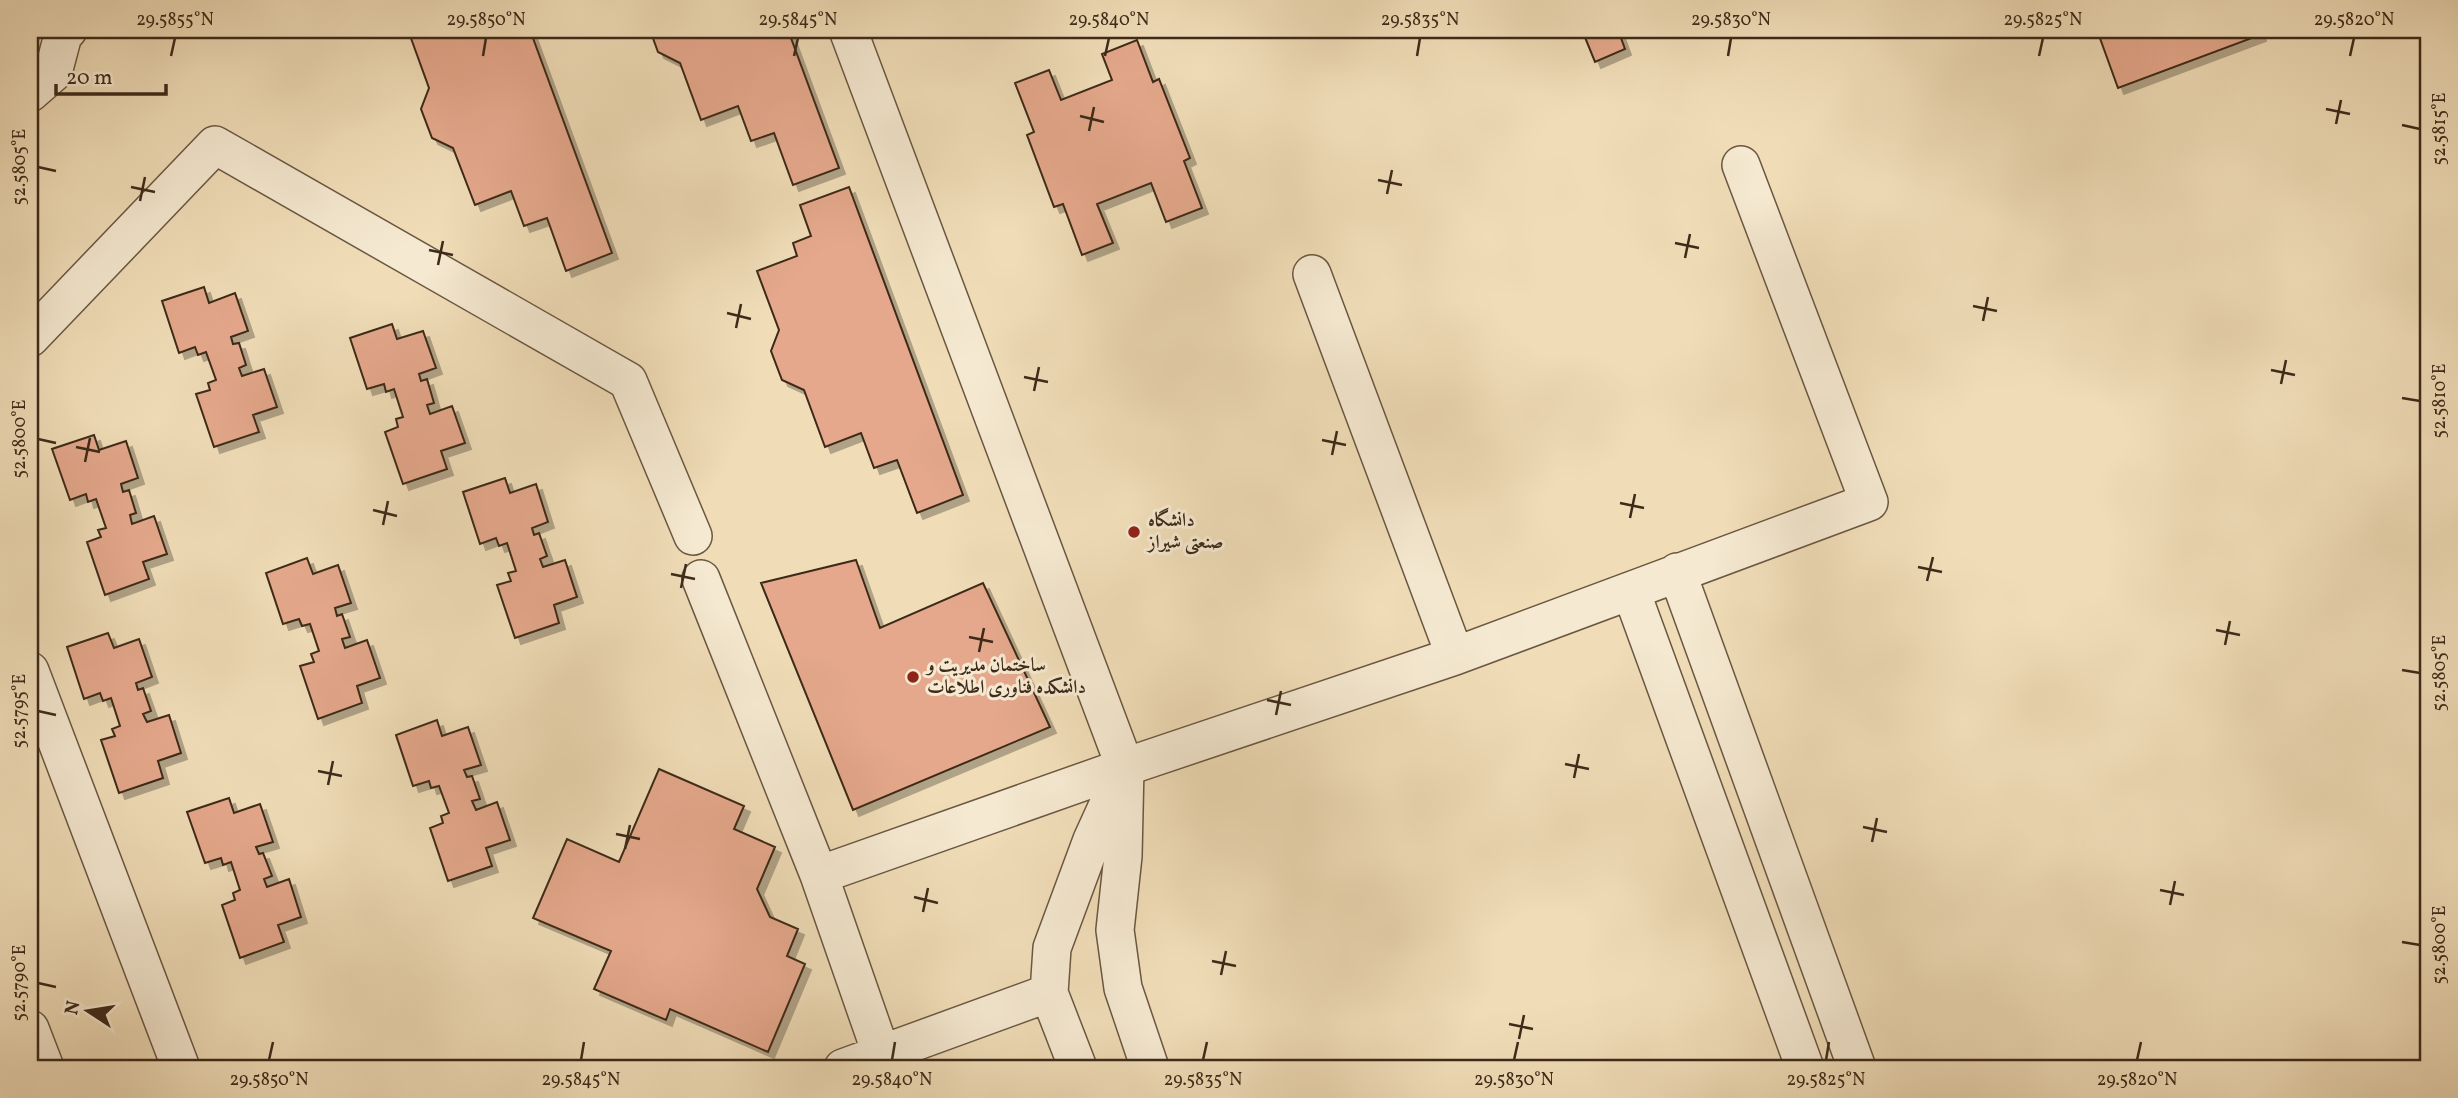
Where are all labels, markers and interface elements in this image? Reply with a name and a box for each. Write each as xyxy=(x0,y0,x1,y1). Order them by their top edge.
text: 29.5855°N xyxy=(136,8,214,33)
text: 29.5850°N xyxy=(446,8,526,33)
text: 29.5845°N xyxy=(759,8,837,33)
text: 29.5840°N xyxy=(1069,8,1149,33)
text: 29.5835°N xyxy=(1381,8,1459,33)
text: 29.5830°N xyxy=(1691,8,1771,33)
text: 29.5825°N xyxy=(2004,8,2082,33)
text: 29.5820°N xyxy=(2314,8,2394,33)
scale bar xyxy=(56,52,166,96)
text: 20 m xyxy=(66,64,112,93)
text: 52.5815°E xyxy=(2428,92,2453,166)
text: 52.5805°E xyxy=(8,128,33,205)
text: 52.5810°E xyxy=(2428,363,2453,439)
text: 52.5800°E xyxy=(8,399,33,479)
place label: دانشگاه صنعتی شیراز xyxy=(1146,507,1223,556)
marker: دانشگاه صنعتی شیراز xyxy=(1126,524,1142,540)
text: 52.5805°E xyxy=(2428,634,2453,711)
place label: ساختمان مدیریت و دانشکده فناوری اطلاعات xyxy=(925,653,1086,701)
marker: ساختمان مدیریت و دانشکده فناوری اطلاعات xyxy=(905,669,921,685)
text: 52.5795°E xyxy=(8,673,33,748)
text: 52.5800°E xyxy=(2428,905,2453,985)
text: 52.5790°E xyxy=(8,944,33,1022)
north arrow xyxy=(52,976,122,1046)
text: N xyxy=(59,998,88,1017)
text: 29.5850°N xyxy=(229,1068,309,1093)
text: 29.5845°N xyxy=(542,1068,620,1093)
text: 29.5840°N xyxy=(852,1068,932,1093)
text: 29.5835°N xyxy=(1164,1068,1242,1093)
text: 29.5830°N xyxy=(1474,1068,1554,1093)
text: 29.5825°N xyxy=(1787,1068,1865,1093)
text: 29.5820°N xyxy=(2097,1068,2177,1093)

